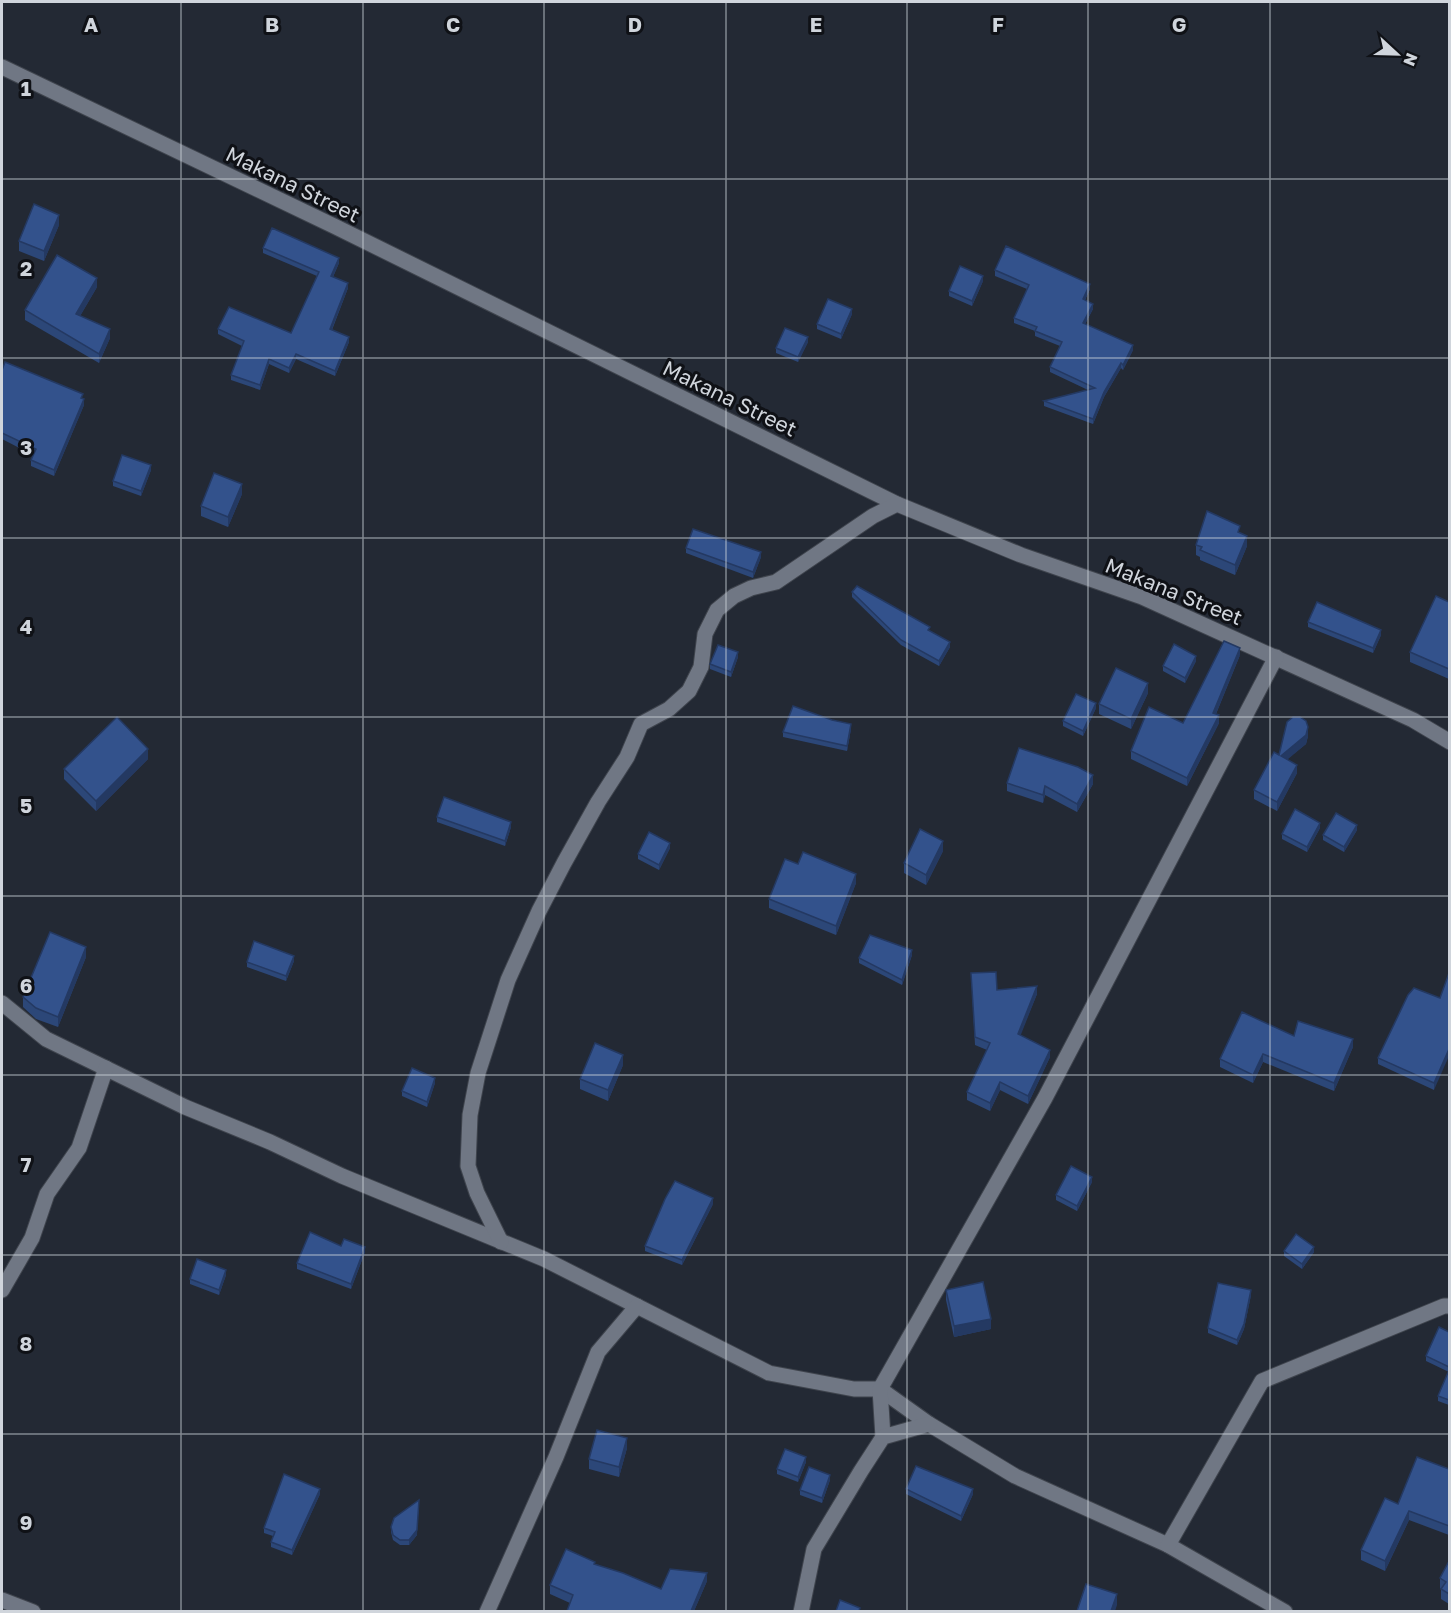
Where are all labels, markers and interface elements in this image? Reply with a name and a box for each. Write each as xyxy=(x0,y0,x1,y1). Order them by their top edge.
text: A xyxy=(84,12,98,36)
text: B xyxy=(265,12,279,36)
text: C xyxy=(446,12,460,36)
text: D xyxy=(628,12,642,36)
text: E xyxy=(810,12,822,36)
text: F xyxy=(992,12,1004,36)
text: G xyxy=(1172,12,1186,36)
north arrow xyxy=(1367,24,1427,84)
text: N xyxy=(1399,50,1422,69)
text: 1 xyxy=(21,76,31,100)
street label: Makana Street xyxy=(222,140,364,228)
text: 2 xyxy=(20,256,32,280)
street label: Makana Street xyxy=(659,354,801,442)
text: 3 xyxy=(20,435,32,459)
street label: Makana Street xyxy=(1102,552,1246,630)
text: 4 xyxy=(20,614,32,638)
text: 5 xyxy=(20,793,32,817)
text: 6 xyxy=(20,973,32,997)
text: 7 xyxy=(21,1152,32,1176)
text: 8 xyxy=(20,1331,32,1355)
text: 9 xyxy=(20,1510,32,1534)

